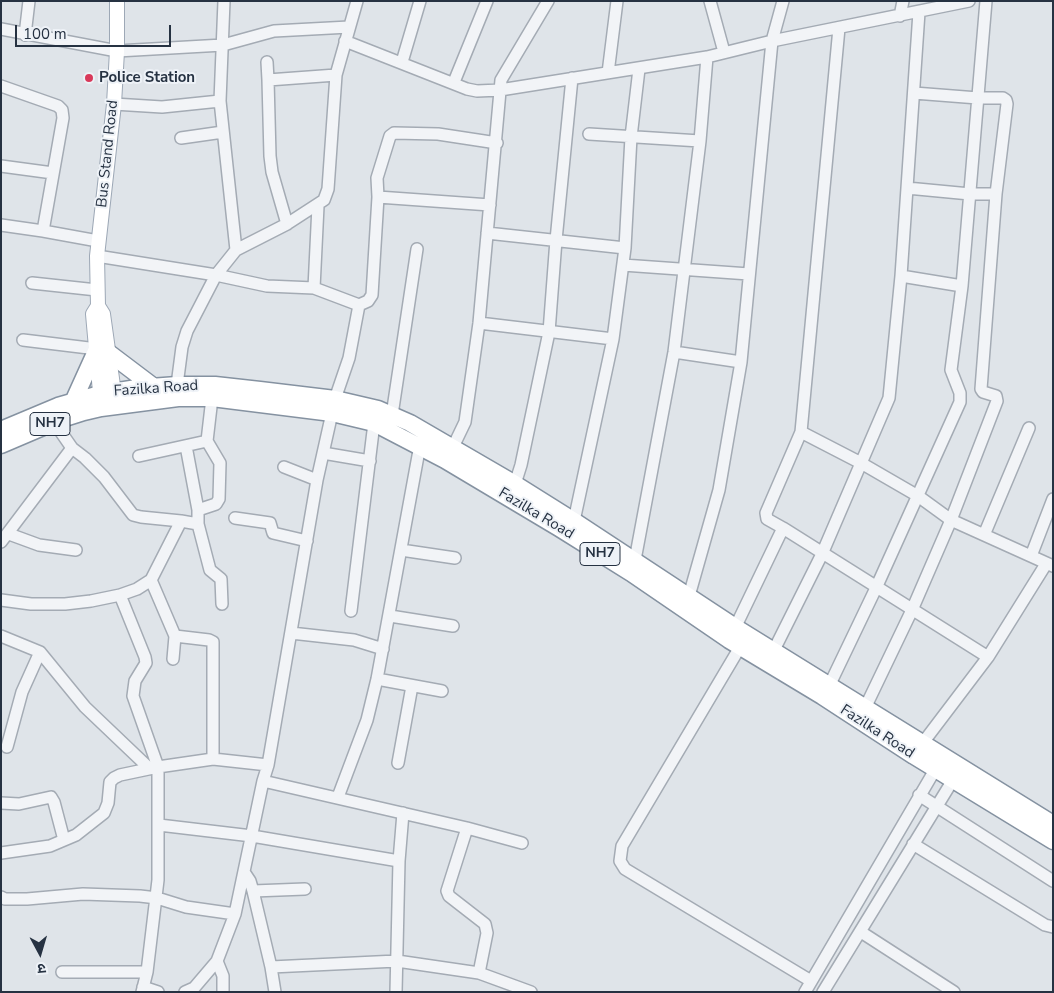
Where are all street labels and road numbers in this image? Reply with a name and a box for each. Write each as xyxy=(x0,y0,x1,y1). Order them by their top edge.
street label: Bus Stand Road xyxy=(93,99,123,209)
street label: Fazilka Road xyxy=(113,377,199,401)
road number: NH7 xyxy=(30,412,70,436)
street label: Fazilka Road xyxy=(495,484,577,544)
road number: NH7 xyxy=(580,542,620,566)
street label: Fazilka Road xyxy=(837,701,917,763)

